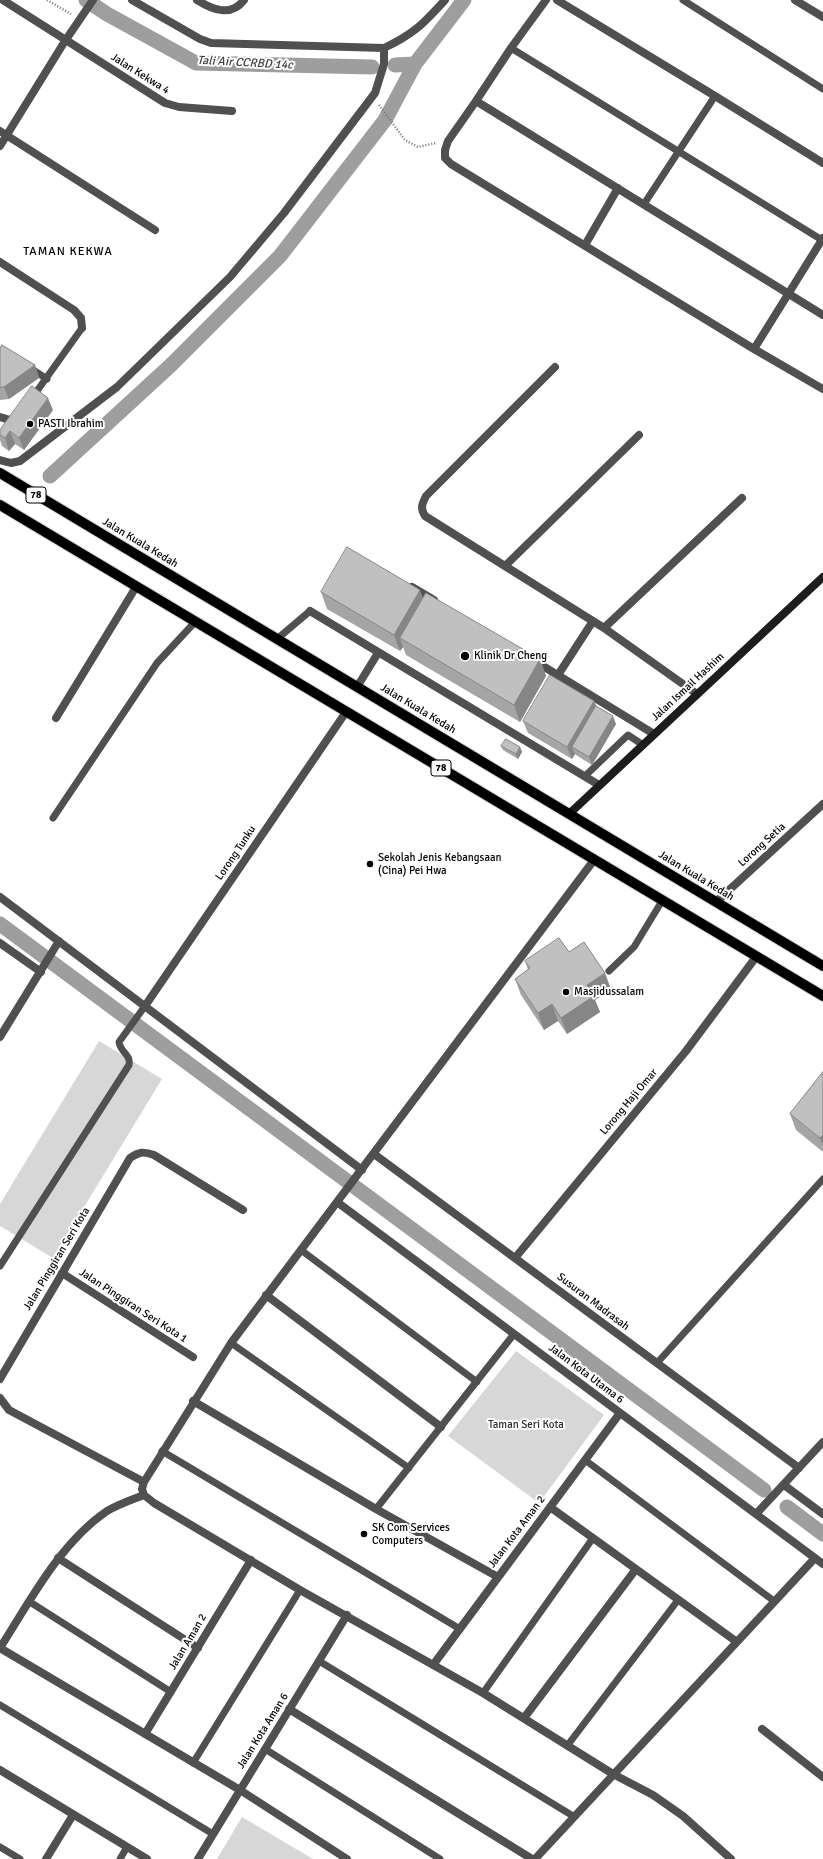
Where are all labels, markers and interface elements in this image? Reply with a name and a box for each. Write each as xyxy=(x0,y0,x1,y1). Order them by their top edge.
street label: Jalan Kekwa 4 xyxy=(108,51,172,97)
water label: Tali Air CCRBD 14c xyxy=(197,53,293,73)
district label: TAMAN KEKWA xyxy=(23,245,113,259)
place label: PASTI Ibrahim xyxy=(38,417,103,431)
marker: PASTI Ibrahim xyxy=(25,419,35,429)
road number: 78 xyxy=(26,487,46,503)
street label: Jalan Kuala Kedah xyxy=(100,515,180,571)
place label: Klinik Dr Cheng xyxy=(474,649,547,663)
marker: Klinik Dr Cheng xyxy=(459,650,471,662)
street label: Jalan Ismail Hashim xyxy=(649,650,727,724)
street label: Jalan Kuala Kedah xyxy=(378,681,458,737)
road number: 78 xyxy=(431,760,451,776)
street label: Lorong Setia xyxy=(736,820,788,870)
street label: Lorong Tunku xyxy=(213,823,259,883)
street label: Jalan Kuala Kedah xyxy=(656,848,736,904)
place label: Sekolah Jenis Kebangsaan (Cina) Pei Hwa xyxy=(378,851,502,877)
marker: Sekolah Jenis Kebangsaan (Cina) Pei Hwa xyxy=(365,859,375,869)
place label: Masjidussalam xyxy=(574,985,644,999)
marker: Masjidussalam xyxy=(561,987,571,997)
street label: Lorong Haji Omar xyxy=(598,1066,660,1138)
street label: Jalan Pinggiran Seri Kota xyxy=(21,1205,93,1313)
street label: Jalan Pinggiran Seri Kota 1 xyxy=(76,1266,190,1346)
street label: Susuran Madrasah xyxy=(554,1271,632,1333)
street label: Jalan Kota Utama 6 xyxy=(546,1341,626,1407)
park label: Taman Seri Kota xyxy=(488,1418,564,1432)
street label: Jalan Kota Aman 2 xyxy=(486,1493,548,1571)
place label: SK Com Services Computers xyxy=(372,1521,450,1547)
marker: SK Com Services Computers xyxy=(359,1529,369,1539)
street label: Jalan Aman 2 xyxy=(166,1612,210,1672)
street label: Jalan Kota Aman 6 xyxy=(234,1691,292,1771)

